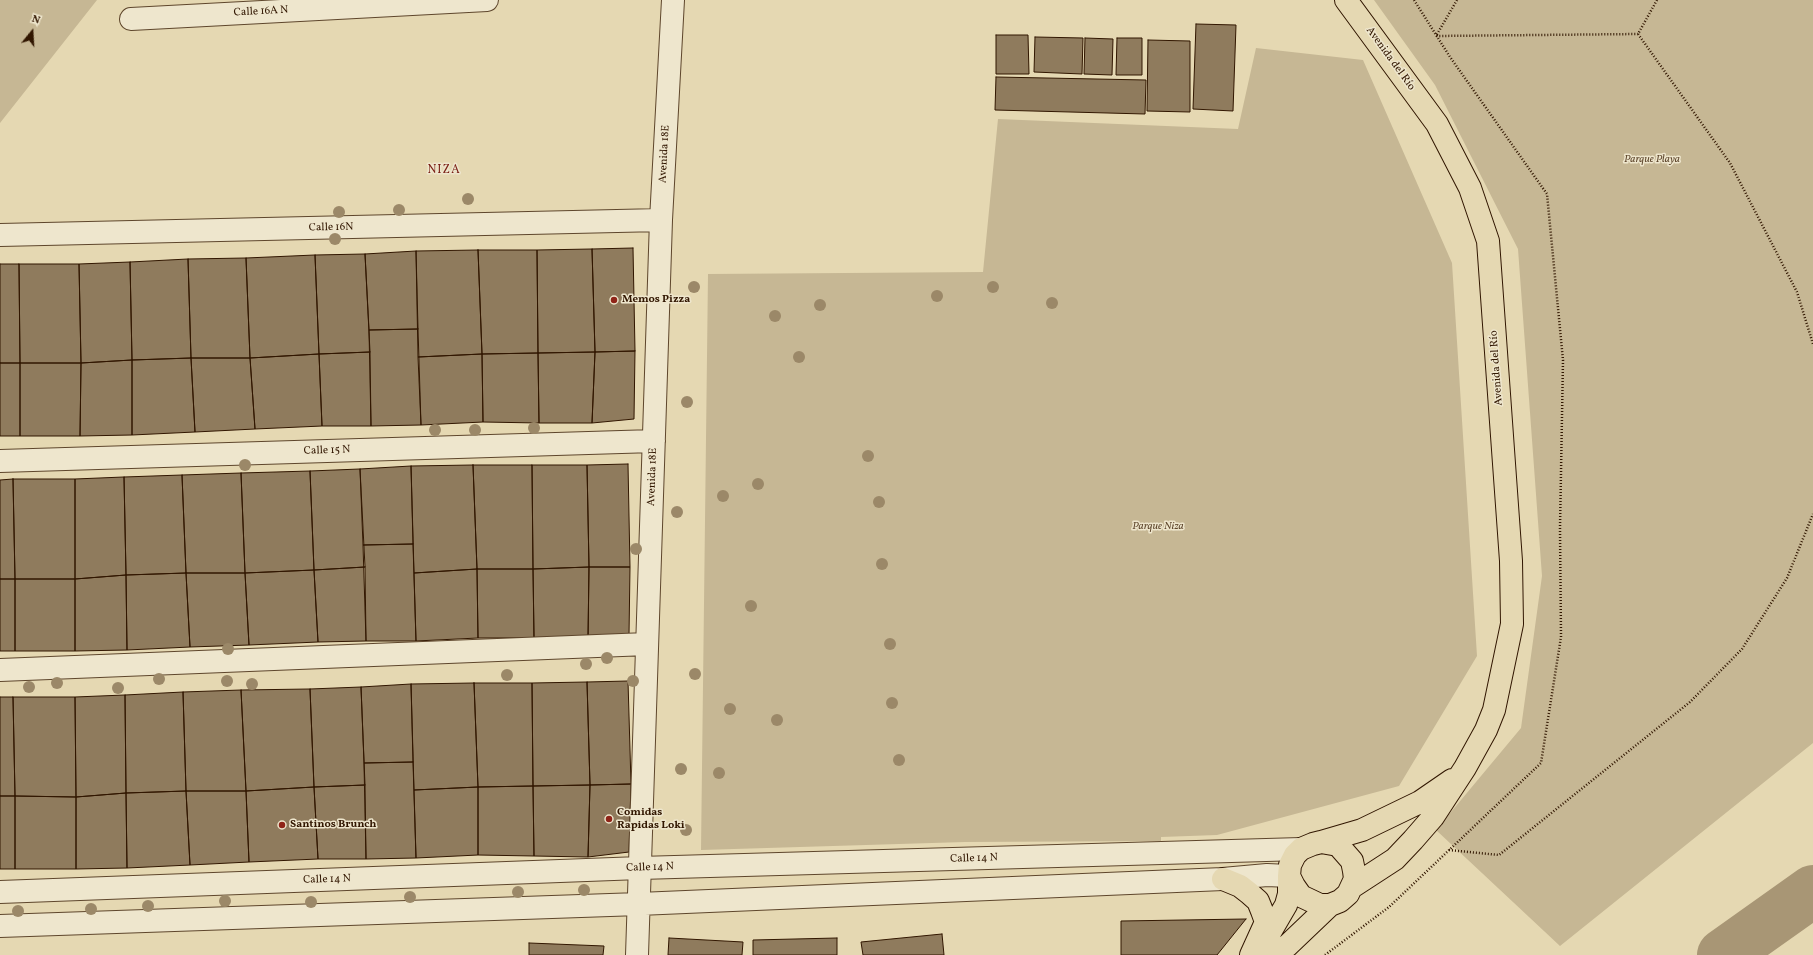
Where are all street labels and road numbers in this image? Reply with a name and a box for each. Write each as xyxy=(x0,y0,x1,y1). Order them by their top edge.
street label: Calle 16A N xyxy=(233,4,289,20)
street label: Avenida del Río xyxy=(1363,25,1417,93)
street label: Avenida 18E xyxy=(657,125,673,183)
street label: Calle 16N xyxy=(309,221,353,235)
street label: Avenida del Río xyxy=(1488,330,1506,406)
street label: Calle 15 N xyxy=(303,444,351,458)
street label: Avenida 18E xyxy=(645,448,661,506)
street label: Calle 14 N xyxy=(950,852,998,866)
street label: Calle 14 N xyxy=(626,861,674,875)
street label: Calle 14 N xyxy=(303,873,351,887)

